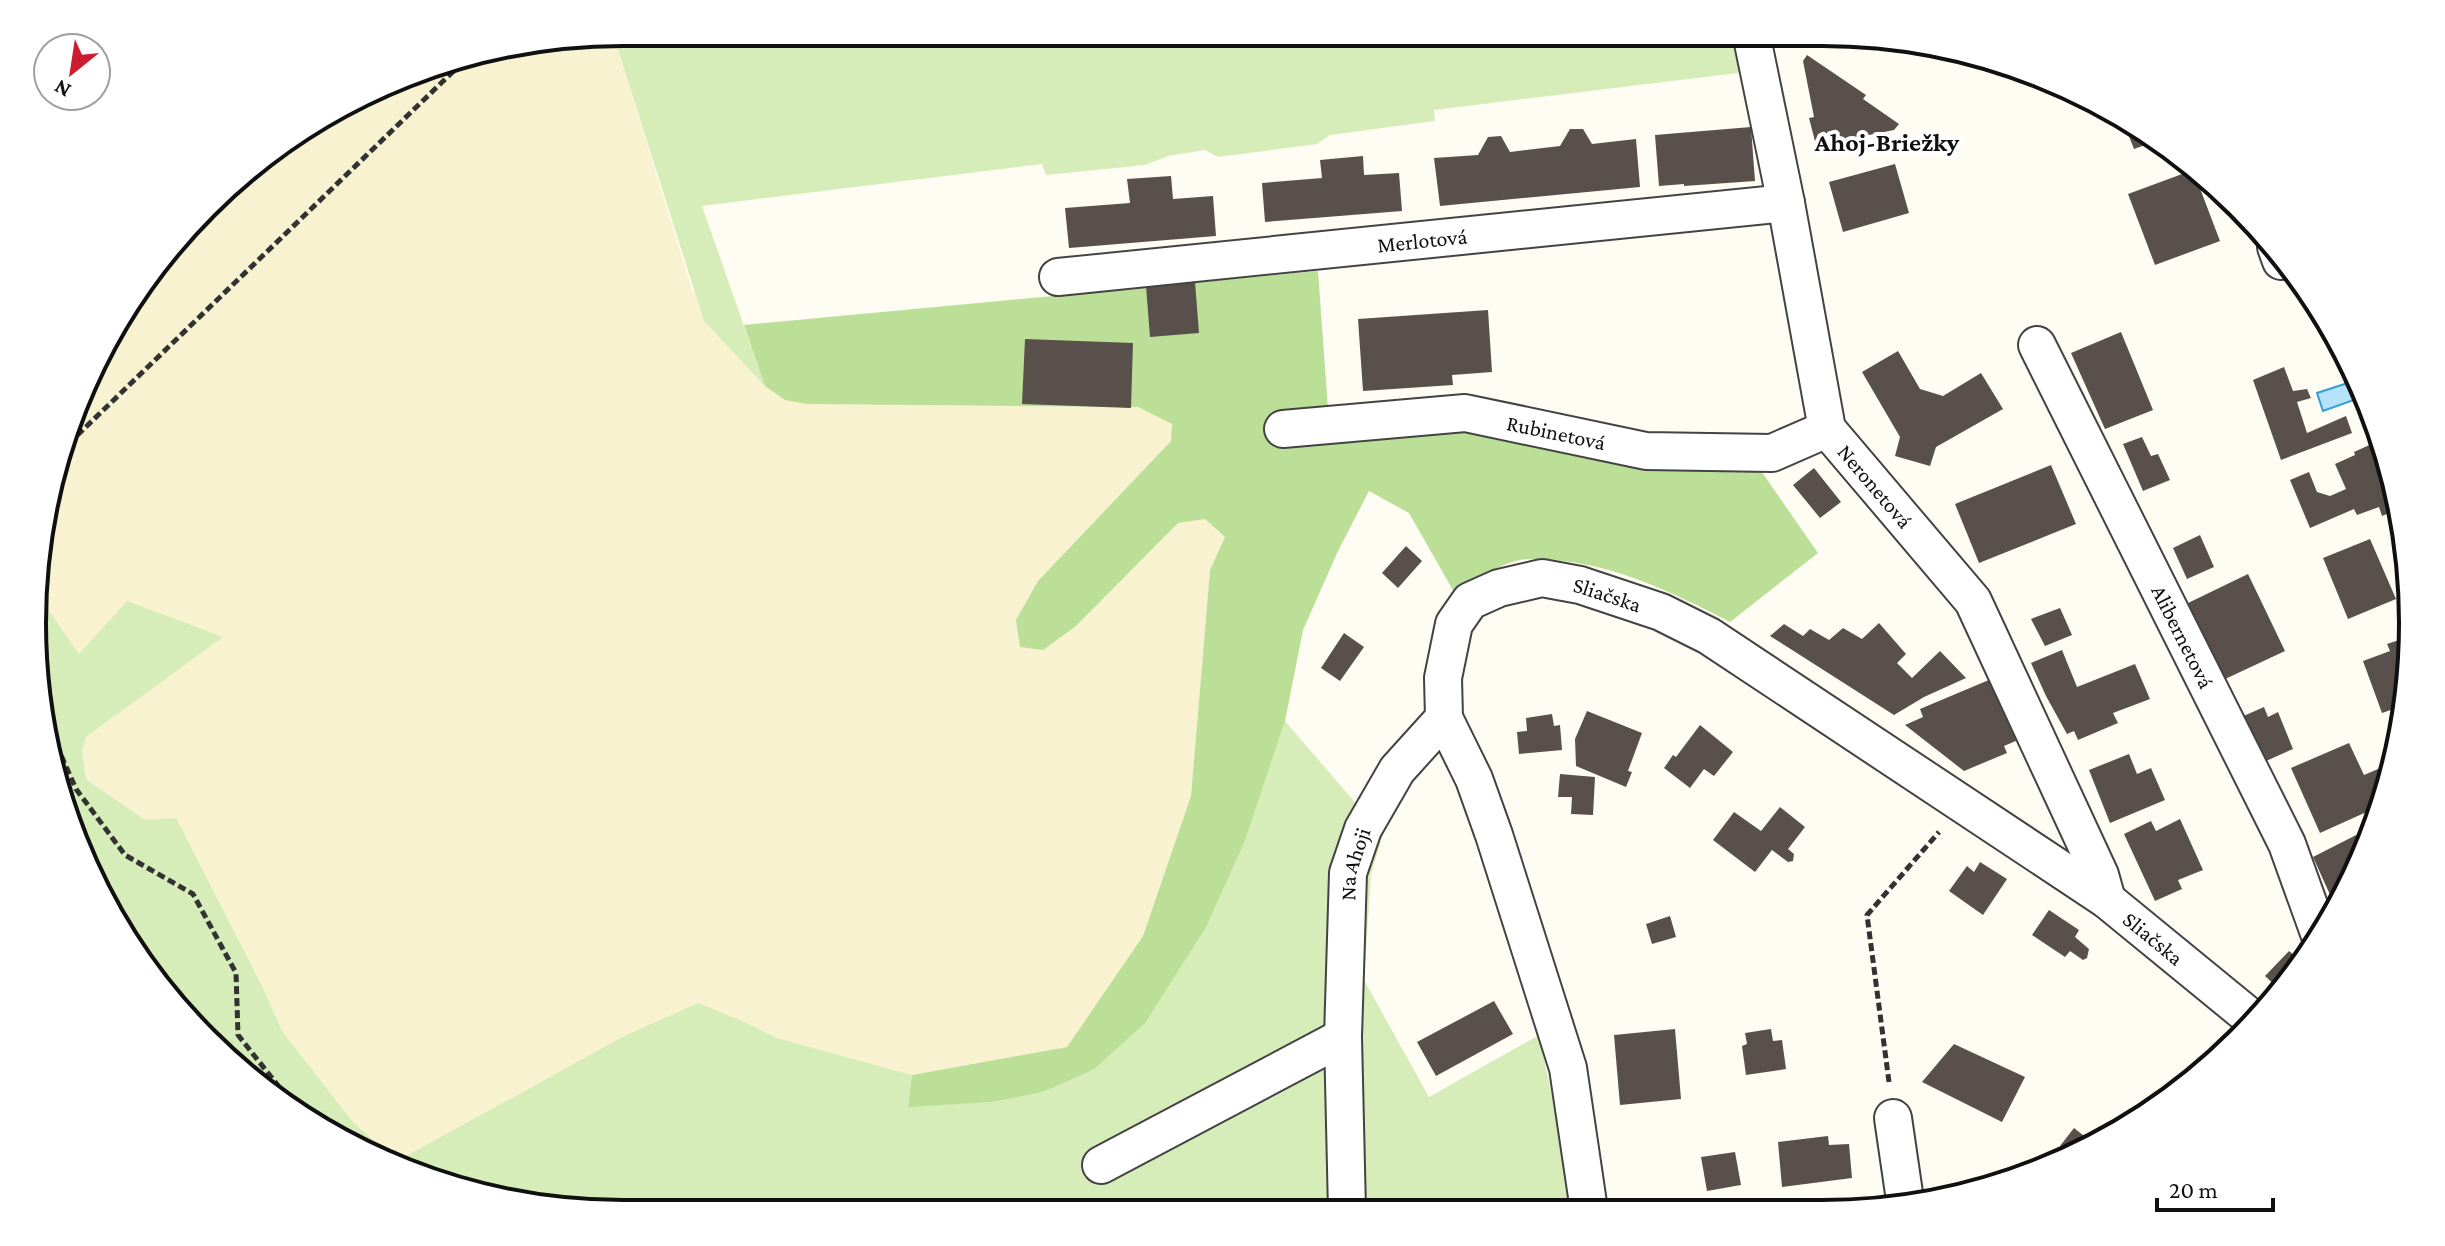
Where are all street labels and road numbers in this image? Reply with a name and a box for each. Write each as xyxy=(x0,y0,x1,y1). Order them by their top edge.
street label: Merlotová xyxy=(1376,223,1468,257)
street label: Rubinetová xyxy=(1505,410,1608,455)
street label: Neronetová xyxy=(1833,439,1918,533)
street label: Sliačska xyxy=(1571,572,1645,617)
street label: Alibernetová xyxy=(2147,581,2219,692)
street label: Na Ahoji xyxy=(1335,824,1375,901)
street label: Sliačska xyxy=(2118,906,2189,970)

